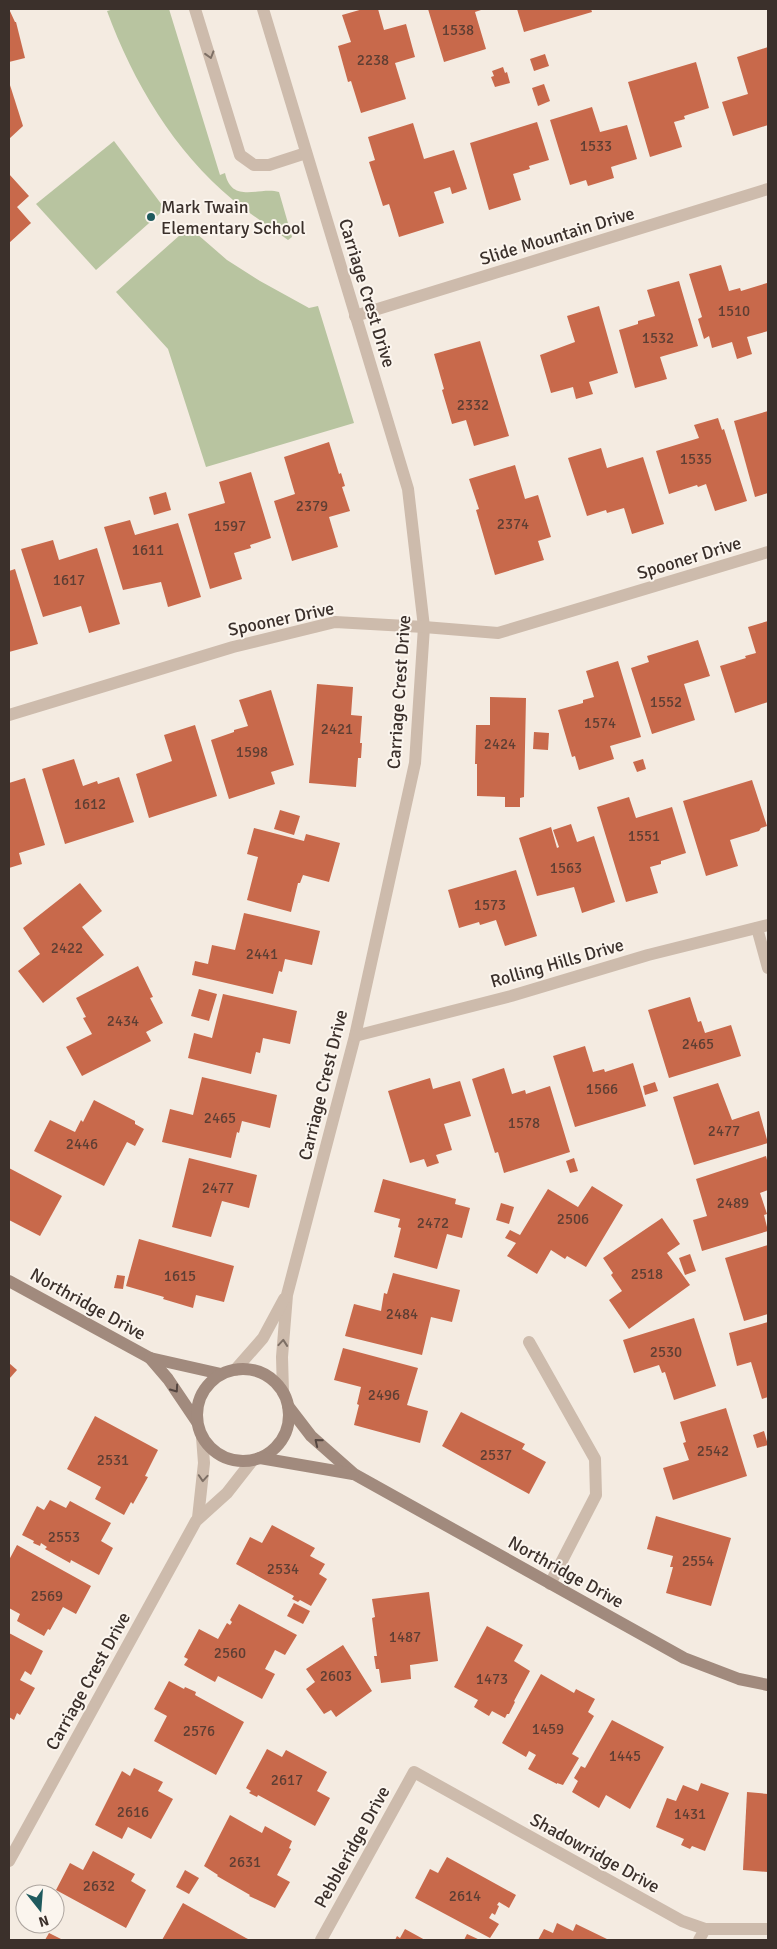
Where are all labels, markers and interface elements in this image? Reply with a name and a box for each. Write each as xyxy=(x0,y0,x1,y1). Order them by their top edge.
house number: 1538 xyxy=(442,21,474,39)
one-way arrow xyxy=(204,51,214,59)
house number: 2238 xyxy=(357,51,389,69)
house number: 1533 xyxy=(580,137,612,155)
place label: Mark Twain Elementary School xyxy=(161,196,306,239)
street label: Slide Mountain Drive xyxy=(477,202,637,270)
marker: Mark Twain Elementary School xyxy=(145,211,157,223)
street label: Carriage Crest Drive xyxy=(334,216,400,370)
house number: 1510 xyxy=(718,302,750,320)
house number: 1532 xyxy=(642,329,674,347)
house number: 2332 xyxy=(457,396,489,414)
house number: 1535 xyxy=(680,450,712,468)
house number: 2379 xyxy=(296,497,328,515)
house number: 2374 xyxy=(497,515,529,533)
house number: 1597 xyxy=(214,517,246,535)
street label: Spooner Drive xyxy=(634,532,744,584)
house number: 1611 xyxy=(132,541,164,559)
house number: 1617 xyxy=(53,571,85,589)
street label: Spooner Drive xyxy=(226,597,336,641)
street label: Carriage Crest Drive xyxy=(383,614,415,770)
house number: 1552 xyxy=(650,693,682,711)
house number: 1574 xyxy=(584,714,616,732)
house number: 2421 xyxy=(321,720,353,738)
house number: 2424 xyxy=(484,735,516,753)
house number: 1598 xyxy=(236,743,268,761)
house number: 1612 xyxy=(74,795,106,813)
house number: 1551 xyxy=(628,827,660,845)
house number: 1563 xyxy=(550,859,582,877)
house number: 1573 xyxy=(474,896,506,914)
street label: Rolling Hills Drive xyxy=(488,933,626,993)
house number: 2422 xyxy=(51,939,83,957)
house number: 2441 xyxy=(246,945,278,963)
street label: Carriage Crest Drive xyxy=(294,1007,352,1163)
house number: 2434 xyxy=(107,1012,139,1030)
house number: 2465 xyxy=(682,1035,714,1053)
house number: 1566 xyxy=(586,1080,618,1098)
house number: 2465 xyxy=(204,1109,236,1127)
house number: 1578 xyxy=(508,1114,540,1132)
house number: 2477 xyxy=(708,1122,740,1140)
house number: 2446 xyxy=(66,1135,98,1153)
house number: 2477 xyxy=(202,1179,234,1197)
house number: 2489 xyxy=(717,1194,749,1212)
house number: 2506 xyxy=(557,1210,589,1228)
house number: 2472 xyxy=(417,1214,449,1232)
street label: Northridge Drive xyxy=(26,1263,150,1345)
house number: 2518 xyxy=(631,1265,663,1283)
house number: 1615 xyxy=(164,1267,196,1285)
house number: 2484 xyxy=(386,1305,418,1323)
one-way arrow xyxy=(277,1339,288,1347)
house number: 2530 xyxy=(650,1343,682,1361)
one-way arrow xyxy=(169,1383,178,1392)
house number: 2496 xyxy=(368,1386,400,1404)
one-way arrow xyxy=(315,1439,324,1448)
house number: 2542 xyxy=(697,1442,729,1460)
house number: 2537 xyxy=(480,1446,512,1464)
house number: 2531 xyxy=(97,1451,129,1469)
one-way arrow xyxy=(198,1474,209,1482)
house number: 2553 xyxy=(48,1528,80,1546)
street label: Northridge Drive xyxy=(504,1531,628,1613)
house number: 2554 xyxy=(682,1552,714,1570)
house number: 2534 xyxy=(267,1560,299,1578)
house number: 2569 xyxy=(31,1587,63,1605)
street label: Carriage Crest Drive xyxy=(41,1608,135,1754)
house number: 1487 xyxy=(389,1628,421,1646)
house number: 2560 xyxy=(214,1644,246,1662)
house number: 2603 xyxy=(320,1667,352,1685)
house number: 1473 xyxy=(476,1670,508,1688)
house number: 1459 xyxy=(532,1720,564,1738)
house number: 2576 xyxy=(183,1722,215,1740)
house number: 1445 xyxy=(609,1747,641,1765)
house number: 2617 xyxy=(271,1771,303,1789)
street label: Pebbleridge Drive xyxy=(309,1782,395,1912)
house number: 2616 xyxy=(117,1803,149,1821)
house number: 1431 xyxy=(674,1805,706,1823)
street label: Shadowridge Drive xyxy=(526,1808,664,1898)
house number: 2631 xyxy=(229,1853,261,1871)
house number: 2632 xyxy=(83,1877,115,1895)
north arrow xyxy=(15,1884,65,1934)
house number: 2614 xyxy=(449,1887,481,1905)
text: N xyxy=(37,1911,51,1931)

